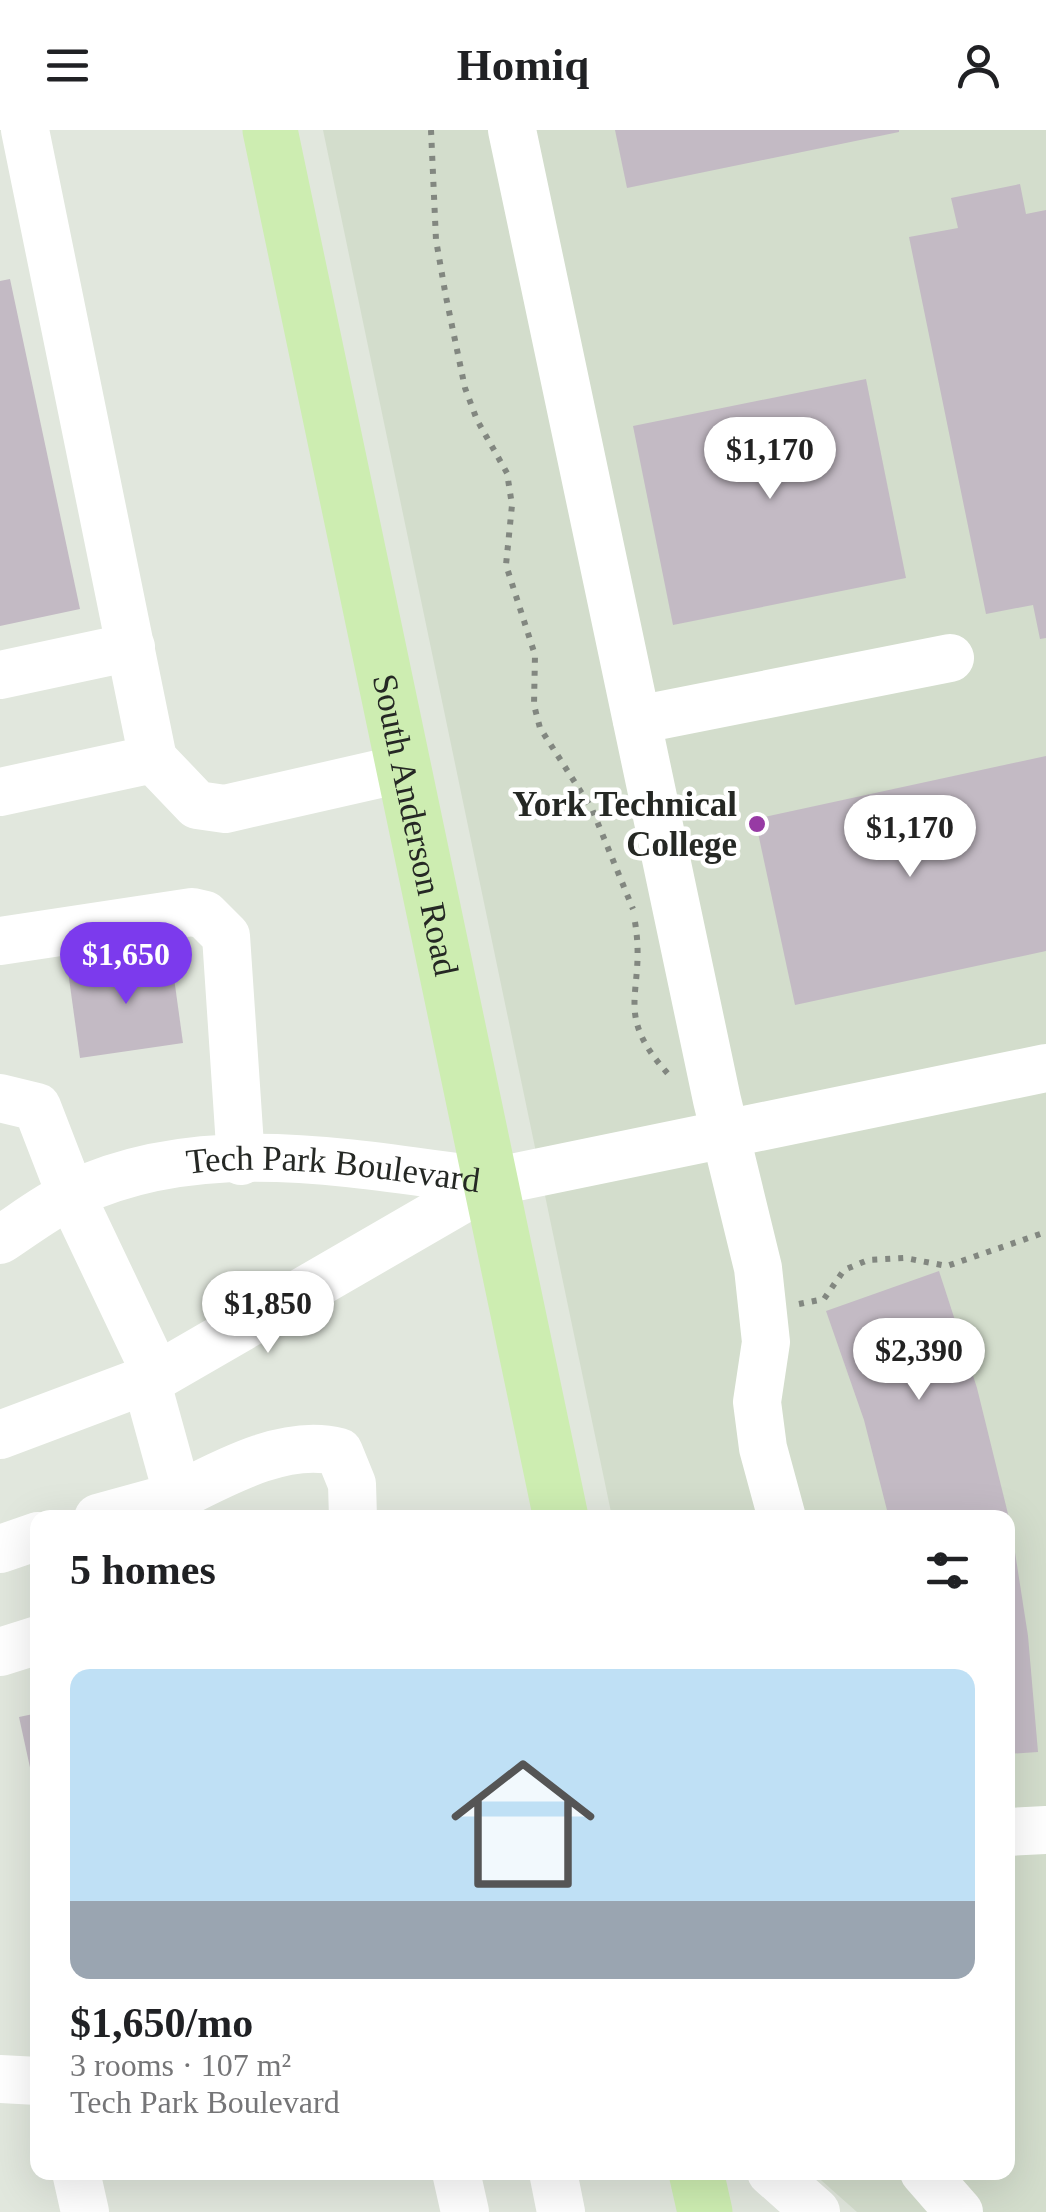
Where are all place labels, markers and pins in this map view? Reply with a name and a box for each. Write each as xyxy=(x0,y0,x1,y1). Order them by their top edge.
pin: $1,170 xyxy=(689,417,851,502)
place label: York Technical College xyxy=(512,785,737,864)
pin: $1,170 xyxy=(829,795,991,880)
marker: York Technical College xyxy=(746,813,768,835)
pin: $1,650 xyxy=(45,922,207,1007)
pin: $1,850 xyxy=(187,1271,349,1356)
pin: $2,390 xyxy=(838,1318,1000,1403)

